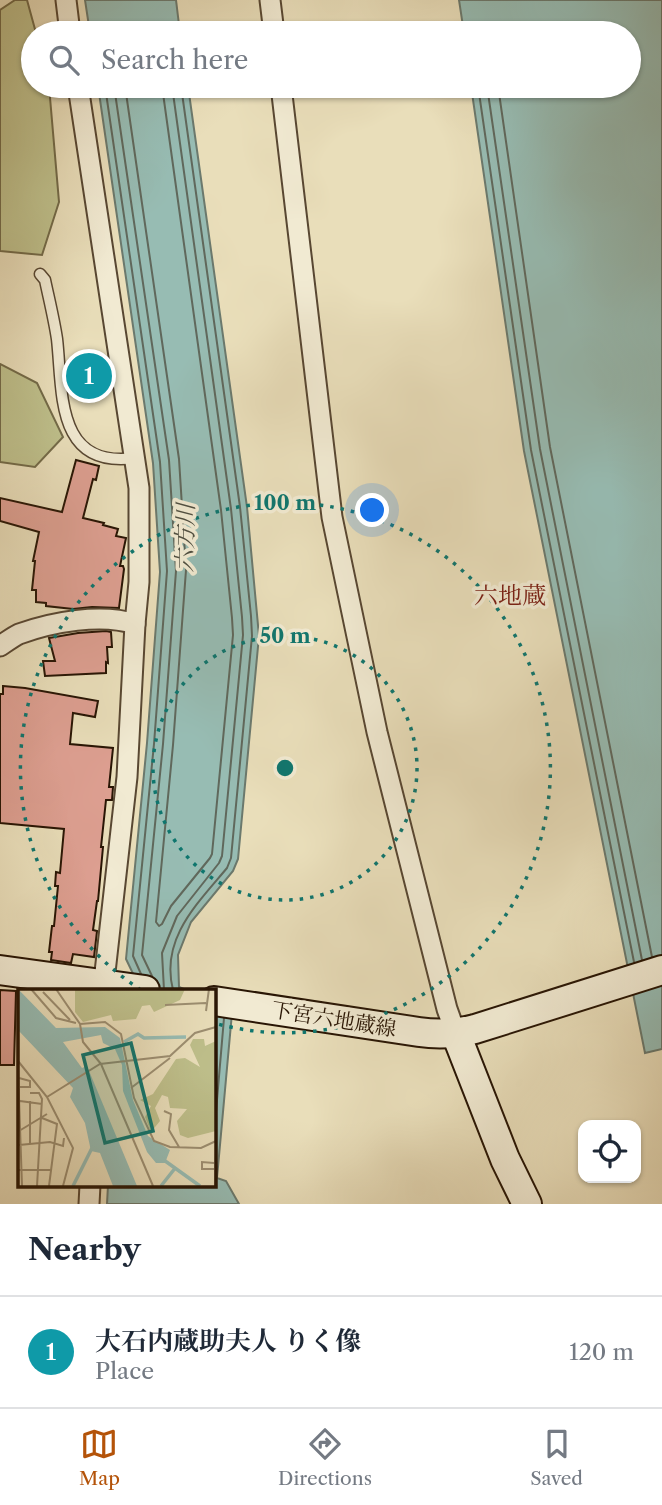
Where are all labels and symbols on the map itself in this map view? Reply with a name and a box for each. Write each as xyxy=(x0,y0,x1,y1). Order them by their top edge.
pin: 1 xyxy=(66,350,112,402)
text: 100 m xyxy=(254,490,316,515)
your location xyxy=(355,493,389,527)
water label: 六方川 xyxy=(170,500,200,573)
district label: 六地蔵 xyxy=(474,581,546,610)
text: 50 m xyxy=(259,623,311,648)
centre of rings xyxy=(273,756,297,780)
inset map xyxy=(18,989,215,1186)
street label: 下宮六地蔵線 xyxy=(270,997,398,1041)

